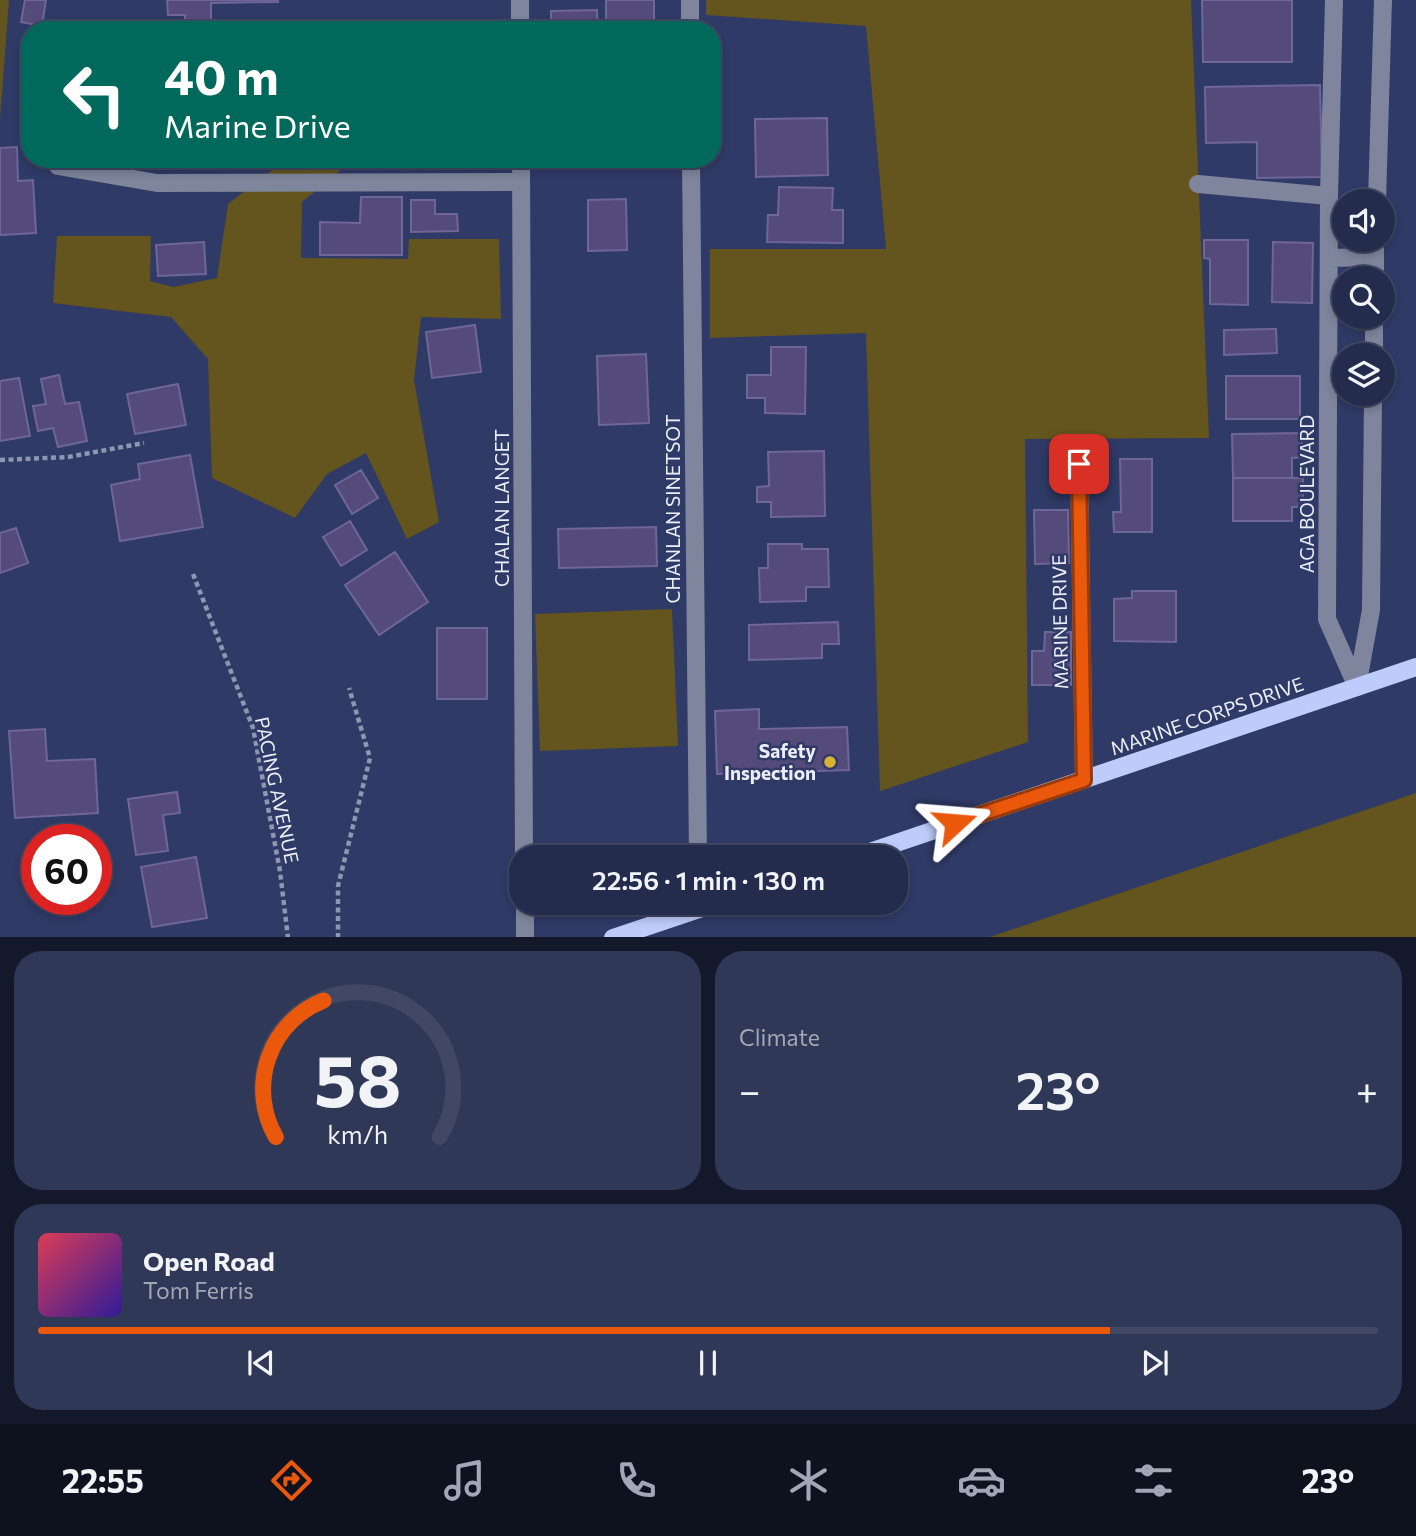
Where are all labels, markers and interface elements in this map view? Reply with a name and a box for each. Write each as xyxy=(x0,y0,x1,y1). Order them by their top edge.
text: 40 m xyxy=(164,45,279,105)
icon: left xyxy=(49,49,140,140)
text: Marine Drive xyxy=(164,105,351,145)
map controls xyxy=(1332,189,1395,406)
button: sound xyxy=(1332,189,1395,252)
button: search xyxy=(1332,266,1395,329)
button: layers xyxy=(1332,343,1395,406)
street label: CHANLAN SINETSOT xyxy=(661,414,684,604)
street label: AGA BOULEVARD xyxy=(1295,415,1318,573)
street label: CHALAN LANGET xyxy=(490,429,513,587)
pin xyxy=(1049,434,1109,494)
icon: arrive xyxy=(1060,445,1098,483)
street label: MARINE DRIVE xyxy=(1047,554,1072,690)
street label: MARINE CORPS DRIVE xyxy=(1107,672,1307,759)
street label: PACING AVENUE xyxy=(251,715,304,865)
place label: Safety Inspection xyxy=(724,739,817,784)
marker: Safety Inspection xyxy=(822,754,838,770)
position arrow xyxy=(918,786,992,860)
speed limit sign: 60 xyxy=(21,824,112,915)
text: 22:56 · 1 min · 130 m xyxy=(592,864,825,895)
text: Climate xyxy=(739,1023,820,1051)
text: 58 xyxy=(314,1033,401,1122)
text: 23° xyxy=(1016,1057,1101,1121)
text: − xyxy=(739,1066,761,1113)
text: + xyxy=(1356,1066,1378,1113)
text: km/h xyxy=(327,1118,388,1148)
text: Open Road xyxy=(143,1245,275,1276)
text: Tom Ferris xyxy=(143,1276,254,1304)
icon: previous xyxy=(242,1344,280,1382)
icon: pause xyxy=(689,1344,727,1382)
icon: next xyxy=(1136,1344,1174,1382)
icon: directions xyxy=(267,1456,316,1505)
icon: music xyxy=(440,1456,489,1505)
icon: phone xyxy=(612,1456,661,1505)
icon: climate xyxy=(784,1456,833,1505)
icon: car xyxy=(957,1456,1006,1505)
icon: filters xyxy=(1129,1456,1178,1505)
text: 22:55 xyxy=(62,1460,144,1500)
text: 23° xyxy=(1301,1460,1354,1500)

